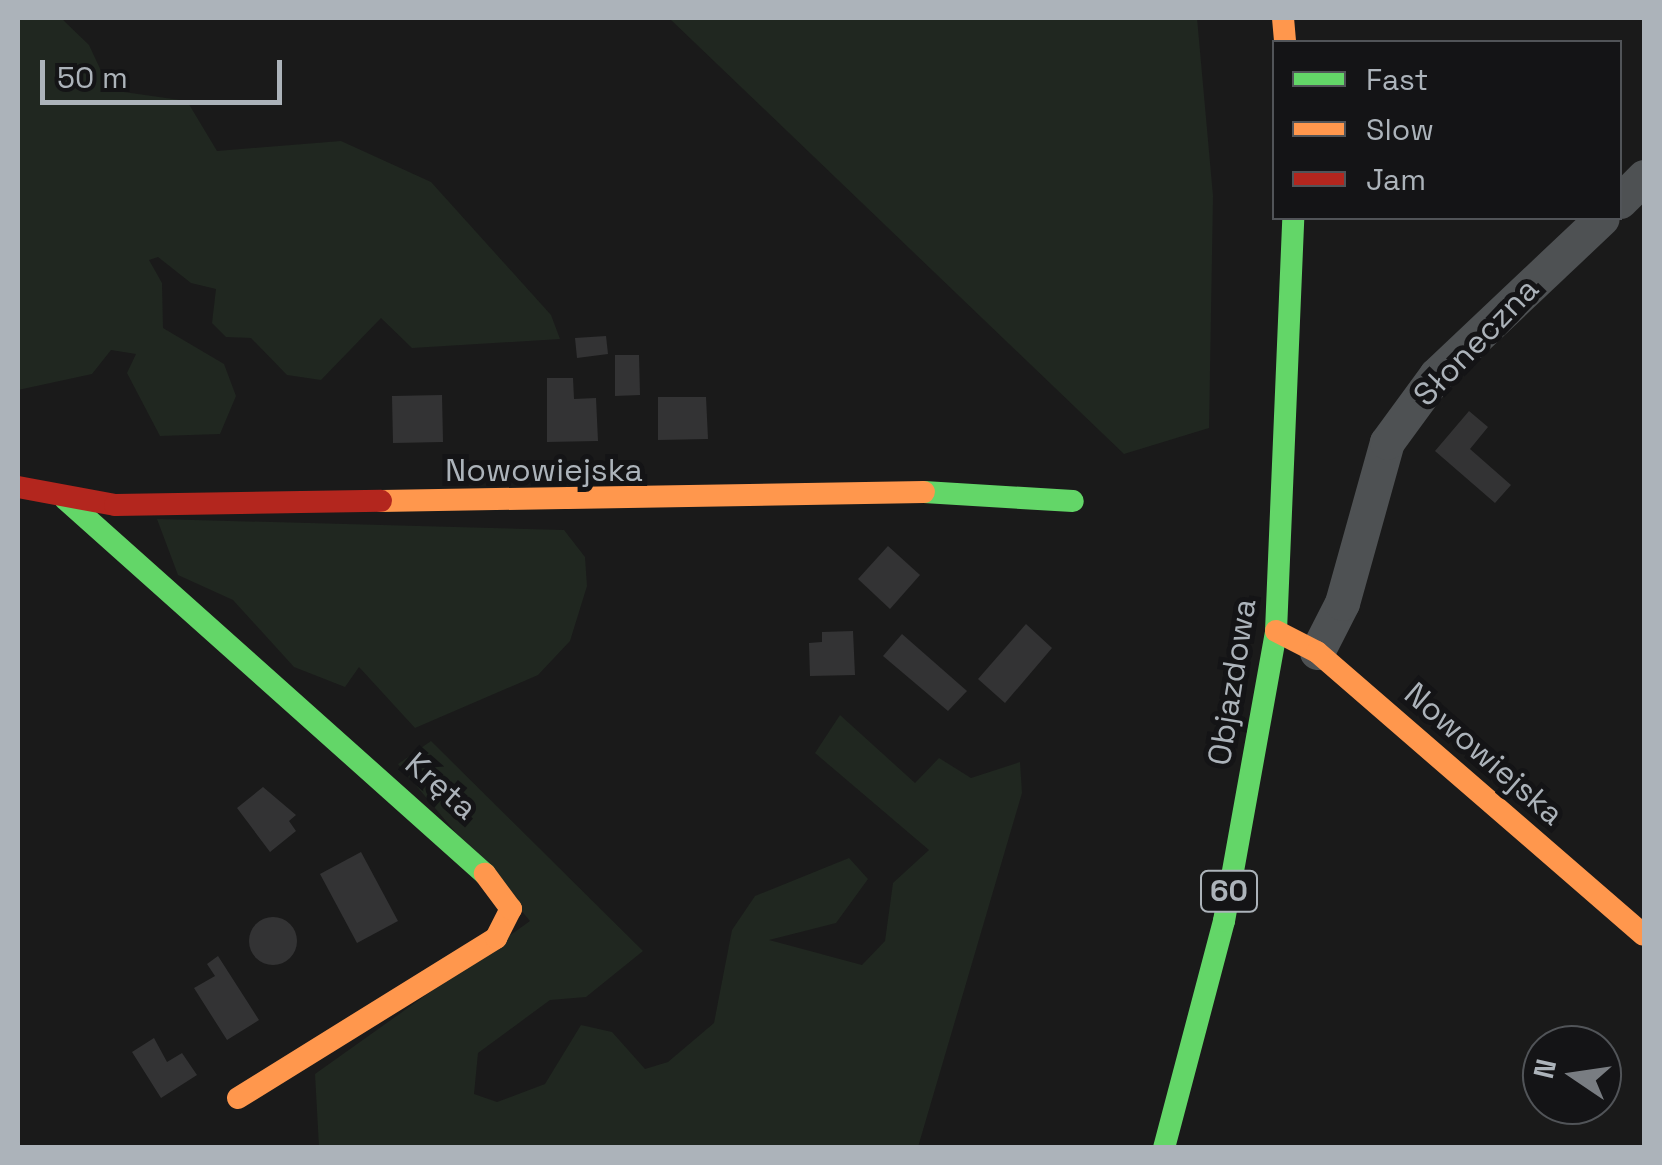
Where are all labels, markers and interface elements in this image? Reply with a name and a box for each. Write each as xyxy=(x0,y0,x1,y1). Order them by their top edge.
scale bar xyxy=(45,40,288,102)
legend xyxy=(1272,40,1622,220)
text: 50 m xyxy=(57,58,128,97)
text: Fast xyxy=(1366,60,1428,99)
text: Slow xyxy=(1366,110,1434,149)
text: Jam xyxy=(1366,160,1426,199)
street label: Słoneczna xyxy=(1406,270,1546,414)
street label: Nowowiejska xyxy=(445,451,643,489)
street label: Objazdowa xyxy=(1200,596,1264,768)
street label: Nowowiejska xyxy=(1397,675,1571,833)
street label: Kręta xyxy=(397,744,485,828)
road number: 60 xyxy=(1199,866,1259,916)
north arrow xyxy=(1522,1025,1622,1125)
text: N xyxy=(1525,1056,1564,1082)

